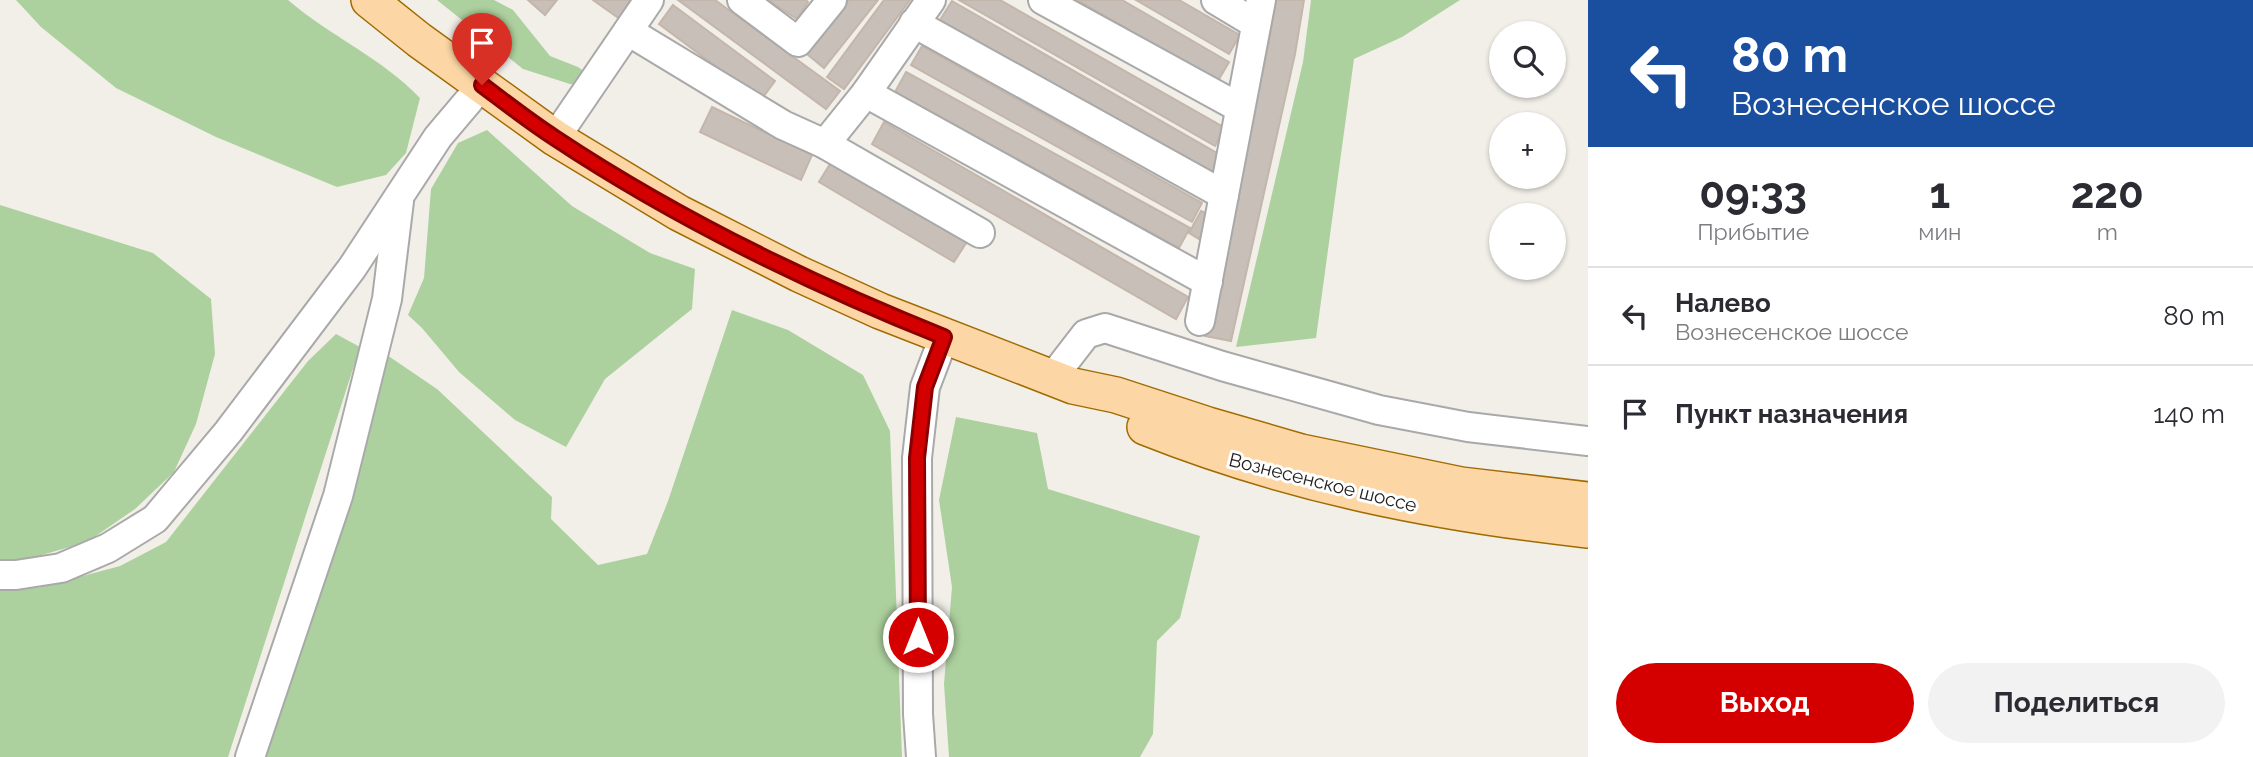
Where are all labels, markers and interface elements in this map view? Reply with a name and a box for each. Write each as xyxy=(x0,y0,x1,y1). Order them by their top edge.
pin xyxy=(452,13,512,85)
map controls xyxy=(1489,21,1566,280)
button: search xyxy=(1489,21,1566,98)
icon: arrive xyxy=(463,24,501,62)
text: 80 m xyxy=(1731,26,1848,83)
icon: left xyxy=(1616,28,1707,119)
text: Вознесенское шоссе xyxy=(1731,85,2056,122)
button: + xyxy=(1489,112,1566,189)
text: 09:33 xyxy=(1699,169,1807,218)
text: 1 xyxy=(1930,169,1950,218)
text: 220 xyxy=(2071,169,2144,218)
button: − xyxy=(1489,203,1566,280)
text: Прибытие xyxy=(1697,218,1809,245)
text: мин xyxy=(1918,218,1962,245)
text: m xyxy=(2097,218,2118,245)
text: Налево xyxy=(1675,288,1771,318)
icon: left xyxy=(1616,297,1654,335)
text: 80 m xyxy=(2163,301,2225,331)
text: Вознесенское шоссе xyxy=(1675,318,1909,345)
icon: arrive xyxy=(1616,395,1654,433)
text: Пункт назначения xyxy=(1675,399,1908,429)
text: 140 m xyxy=(2153,399,2225,429)
street label: Вознесенское шоссе xyxy=(1227,448,1419,516)
position arrow xyxy=(881,600,955,674)
button: Выход xyxy=(1616,663,1914,743)
button: Поделиться xyxy=(1928,663,2225,743)

